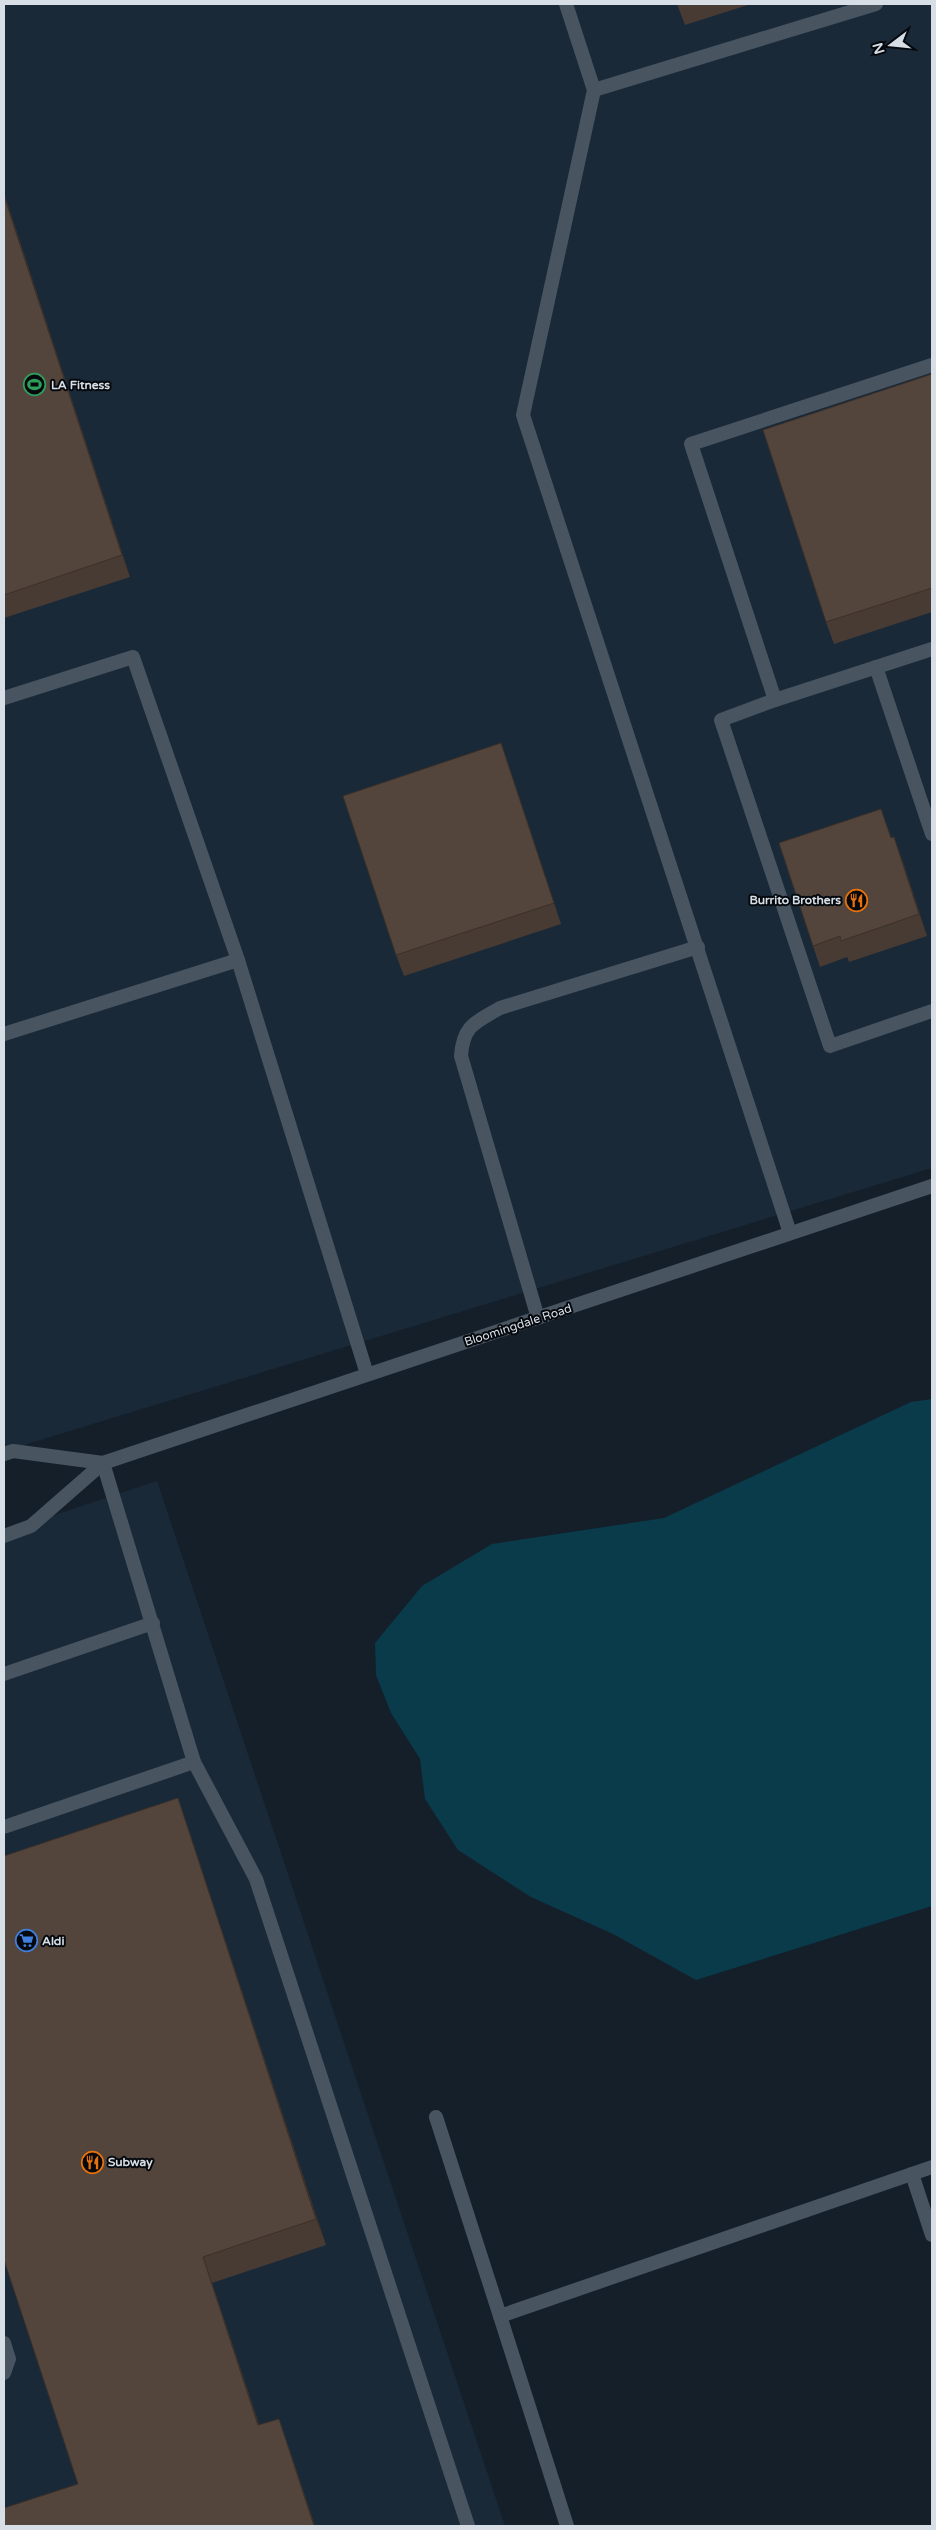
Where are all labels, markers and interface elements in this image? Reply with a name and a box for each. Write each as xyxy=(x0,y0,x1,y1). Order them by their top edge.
north arrow xyxy=(866,20,916,70)
text: N xyxy=(869,41,889,56)
sports icon: LA Fitness xyxy=(23,373,47,397)
place label: LA Fitness xyxy=(51,378,110,392)
restaurant icon: Burrito Brothers xyxy=(845,888,869,912)
place label: Burrito Brothers xyxy=(749,893,841,907)
street label: Bloomingdale Road xyxy=(463,1301,573,1349)
supermarket icon: Aldi xyxy=(14,1929,38,1953)
place label: Aldi xyxy=(42,1934,64,1948)
restaurant icon: Subway xyxy=(80,2150,104,2174)
place label: Subway xyxy=(108,2155,153,2170)

